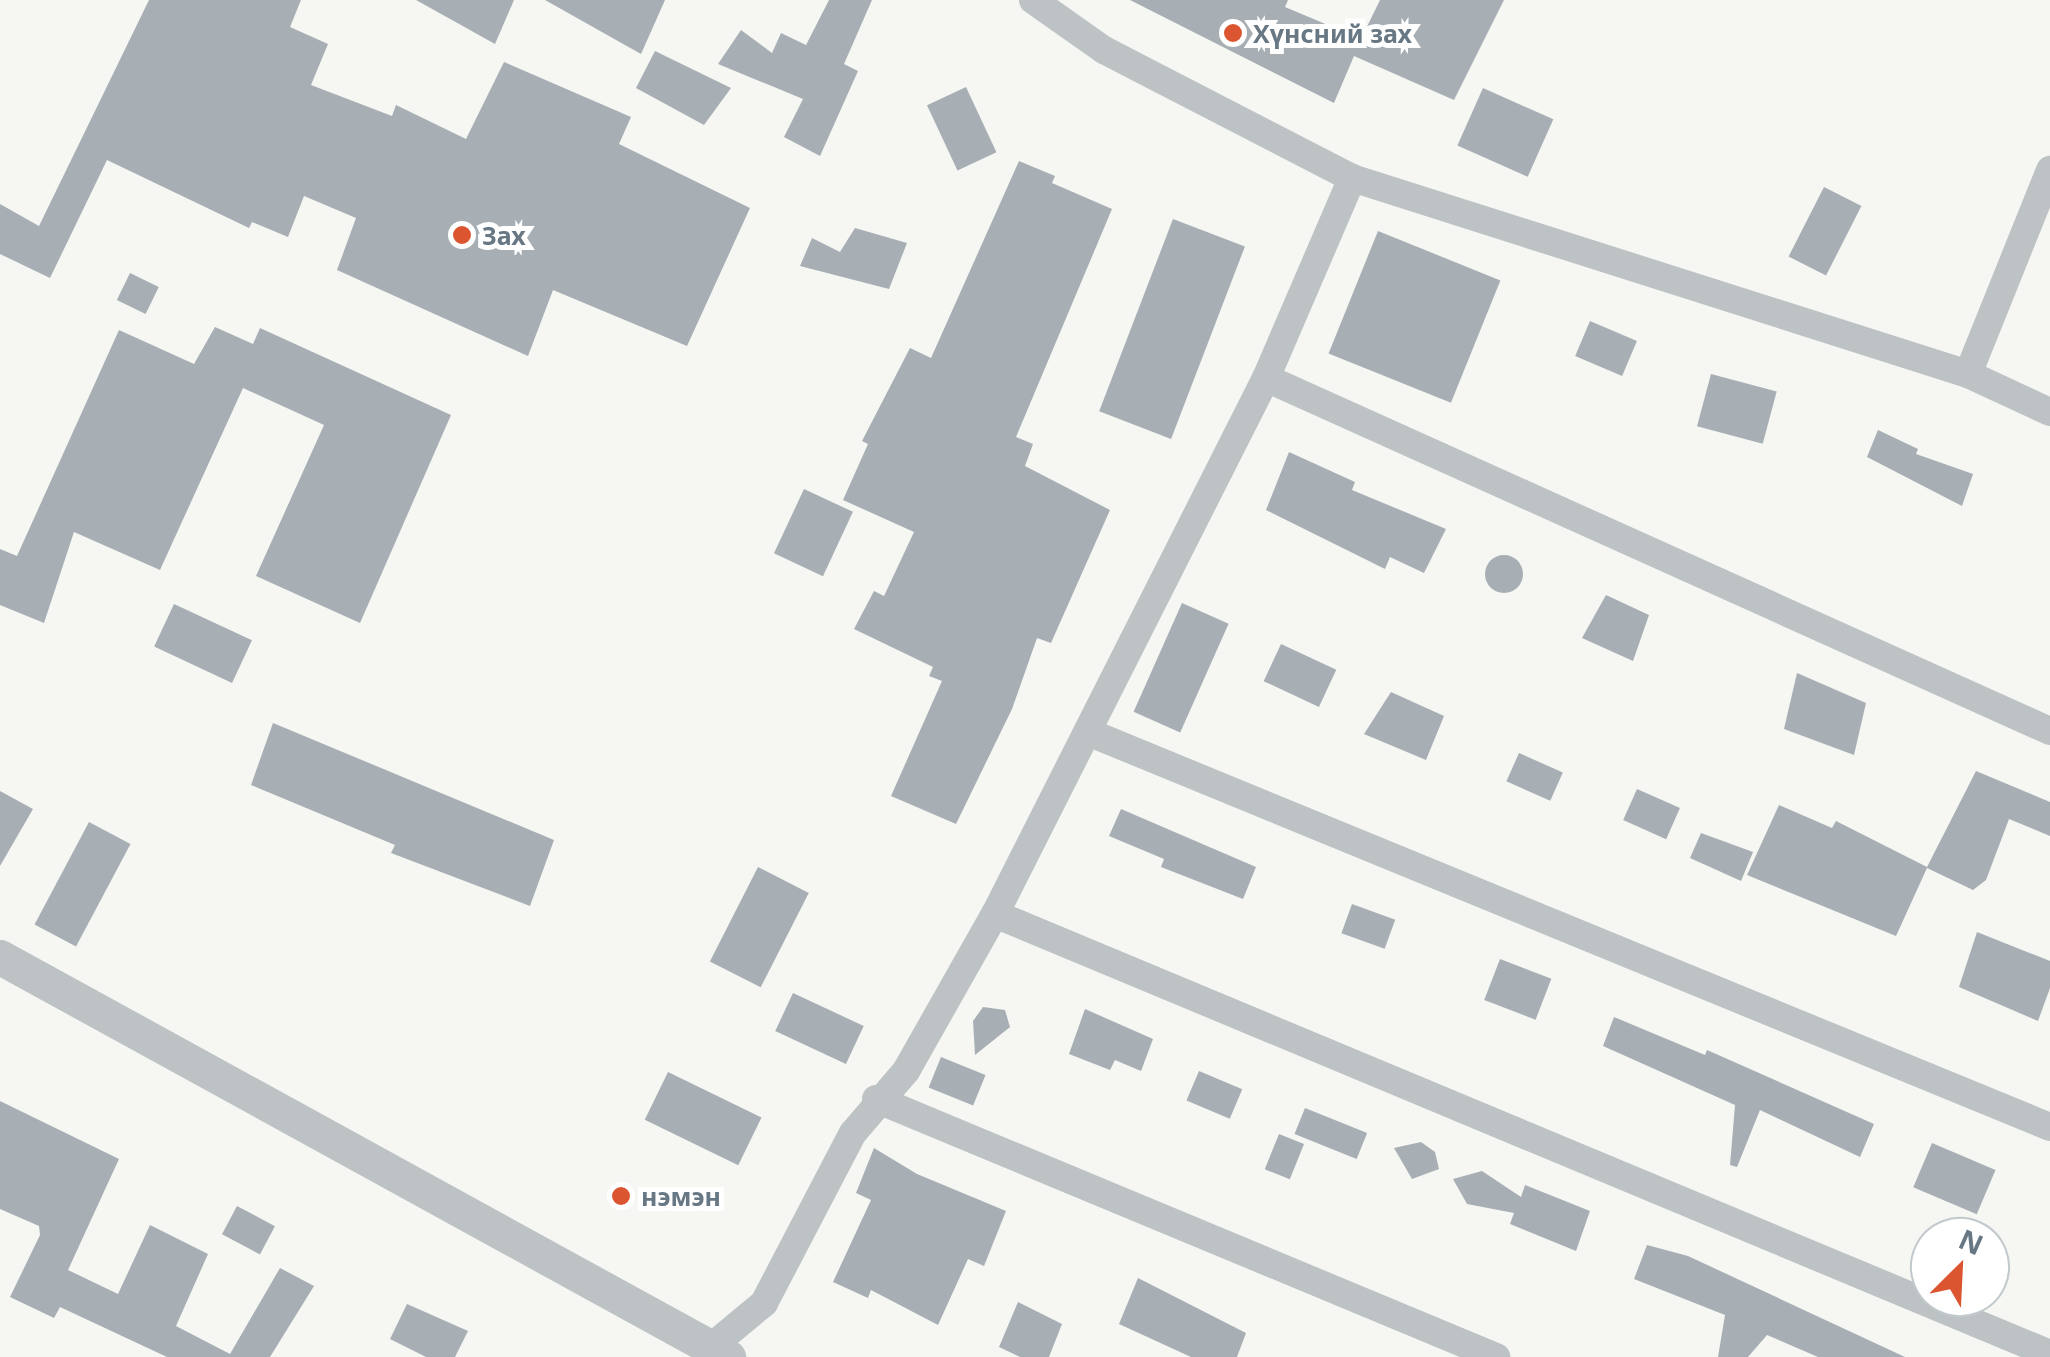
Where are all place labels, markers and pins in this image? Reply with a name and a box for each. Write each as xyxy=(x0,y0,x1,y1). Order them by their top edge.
place label: Хүнсний зах xyxy=(1253,18,1412,48)
marker: Хүнсний зах xyxy=(1222,22,1244,44)
place label: Зах xyxy=(482,220,526,250)
marker: Зах xyxy=(451,224,473,246)
place label: нэмэн xyxy=(641,1181,721,1211)
marker: нэмэн xyxy=(610,1185,632,1207)

